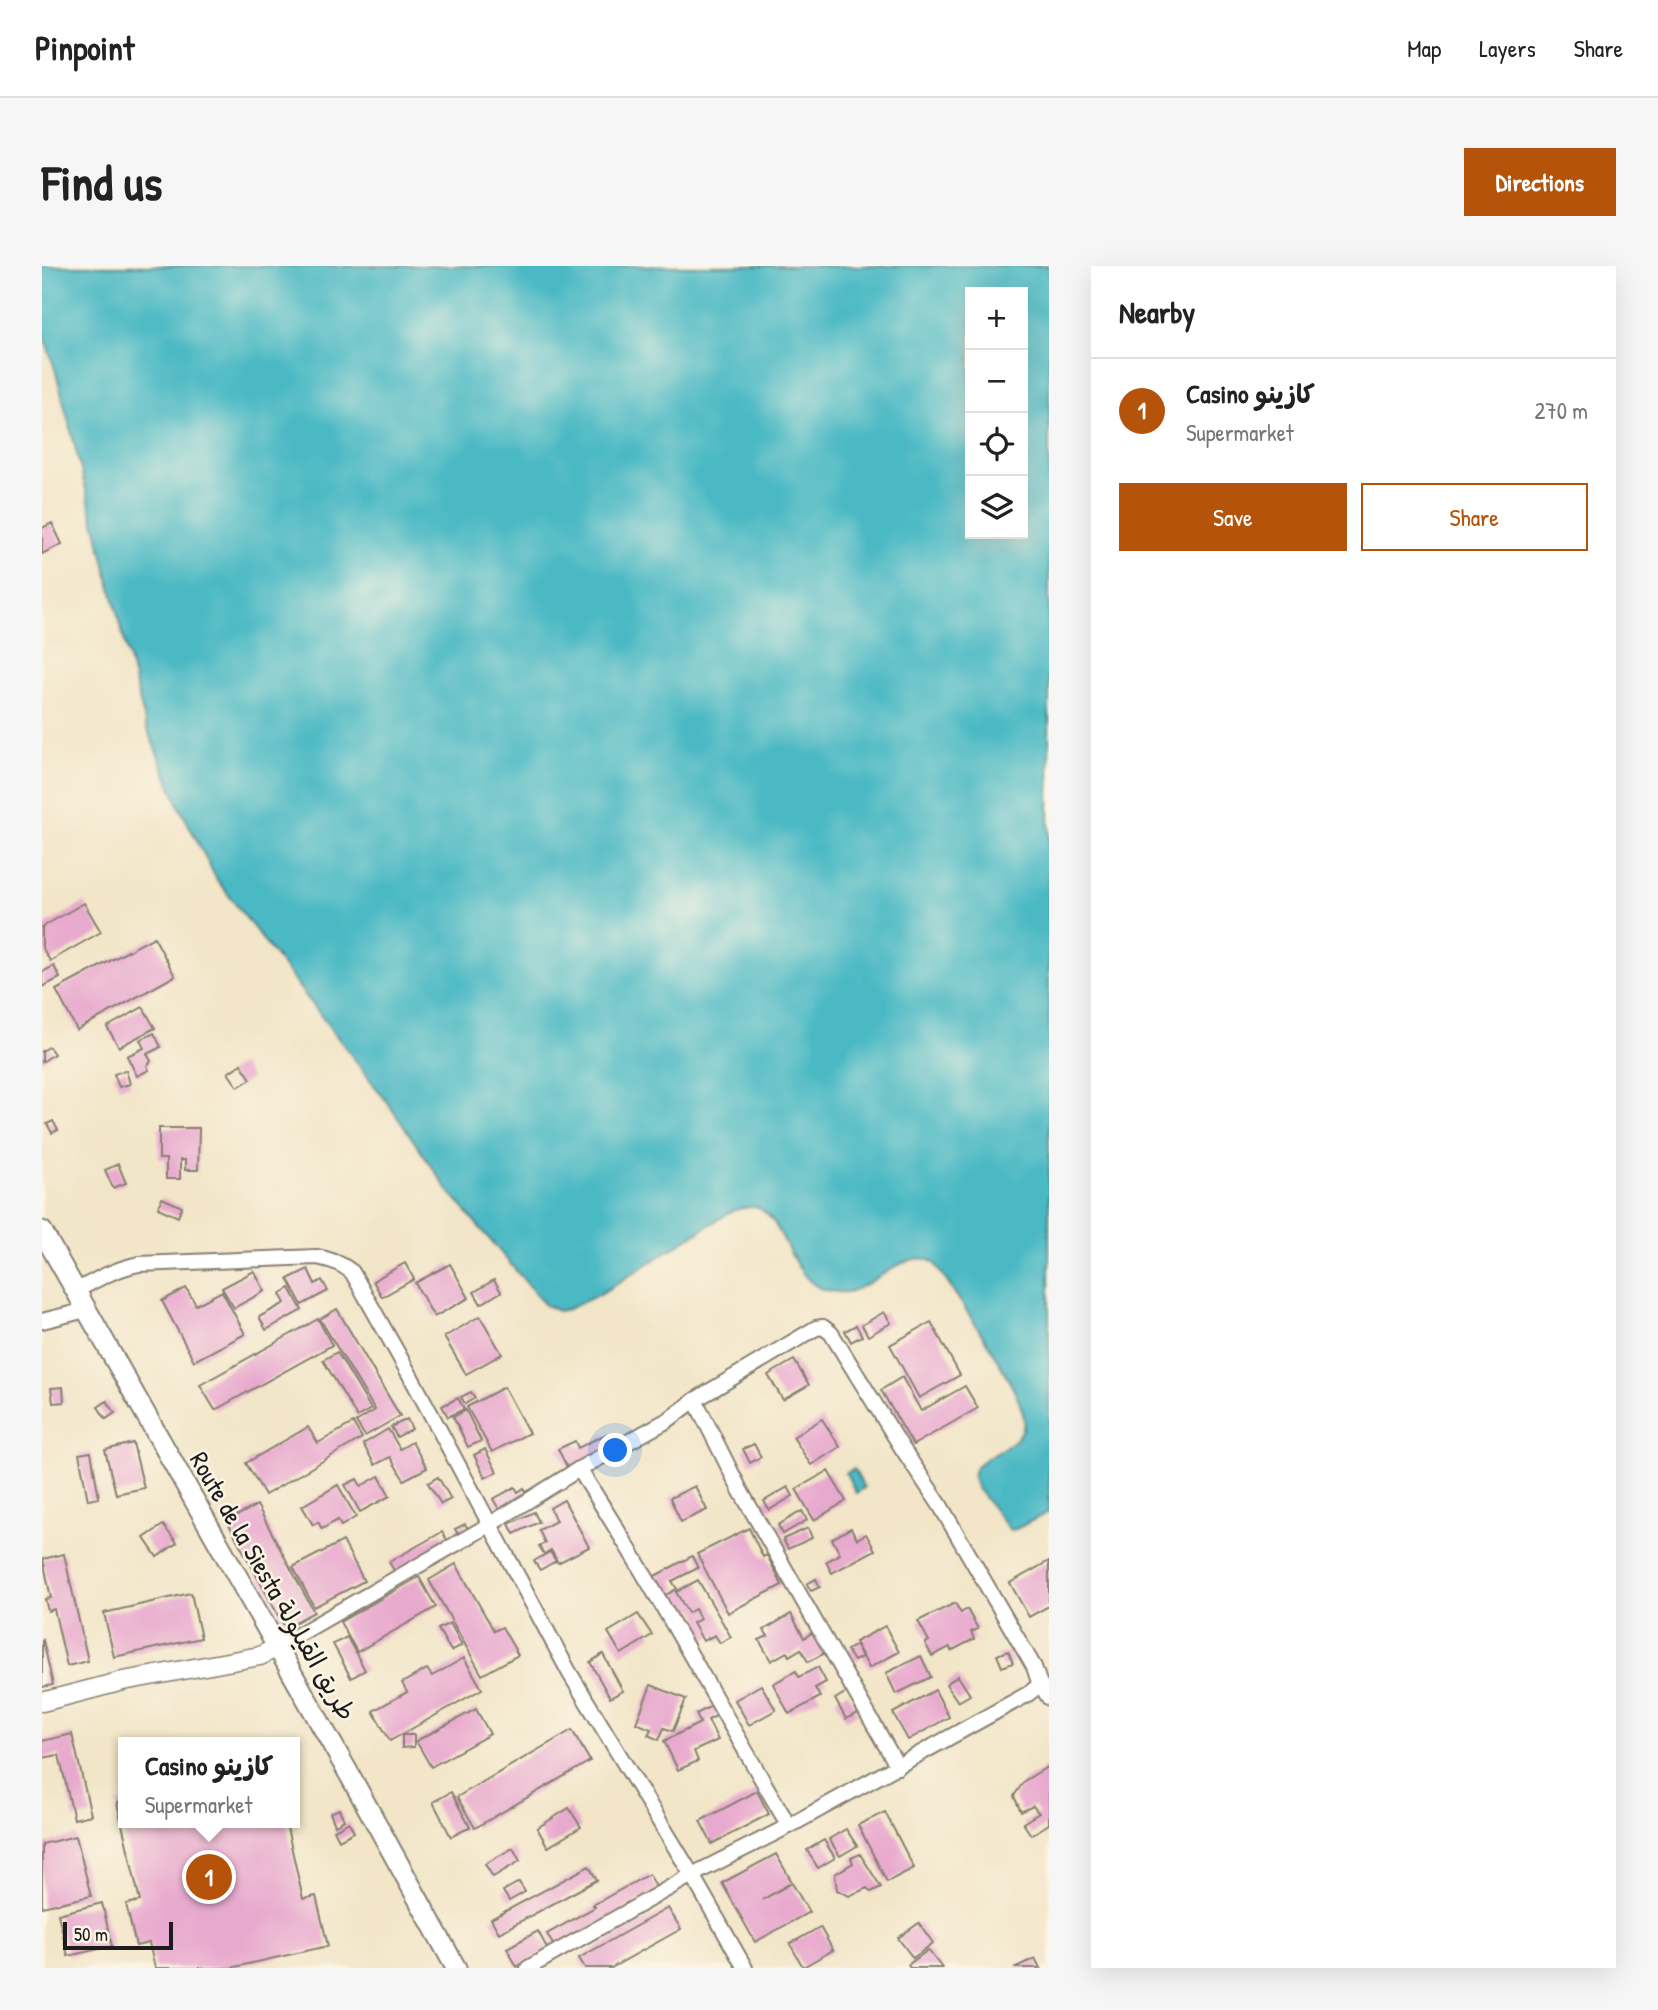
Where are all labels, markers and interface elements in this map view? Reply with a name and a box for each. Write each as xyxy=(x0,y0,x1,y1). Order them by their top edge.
text: Pinpoint xyxy=(35,26,134,70)
text: Map xyxy=(1407,32,1441,64)
text: Layers xyxy=(1479,32,1536,64)
text: Share xyxy=(1574,32,1623,64)
button: Directions xyxy=(1464,148,1616,216)
text: Find us xyxy=(42,149,162,215)
map controls xyxy=(965,287,1028,539)
button: + xyxy=(965,287,1028,350)
text: Nearby xyxy=(1119,292,1195,332)
button: − xyxy=(965,350,1028,413)
text: Casino كازينو xyxy=(1186,376,1315,411)
text: 1 xyxy=(1138,395,1146,426)
text: 270 m xyxy=(1535,395,1588,426)
button: locate xyxy=(965,413,1028,476)
text: Supermarket xyxy=(1186,417,1294,448)
button: layers xyxy=(965,476,1028,539)
button: Save xyxy=(1119,483,1347,551)
button: Share xyxy=(1361,483,1588,551)
your location xyxy=(598,1433,632,1467)
street label: Route de la Siesta طريق القيلولة xyxy=(182,1445,365,1727)
popup xyxy=(118,1737,300,1828)
text: Casino كازينو xyxy=(145,1748,273,1783)
text: Supermarket xyxy=(145,1789,252,1820)
pin: 1 xyxy=(186,1851,232,1903)
scale bar xyxy=(63,1919,173,1951)
text: 50 m xyxy=(74,1921,108,1947)

